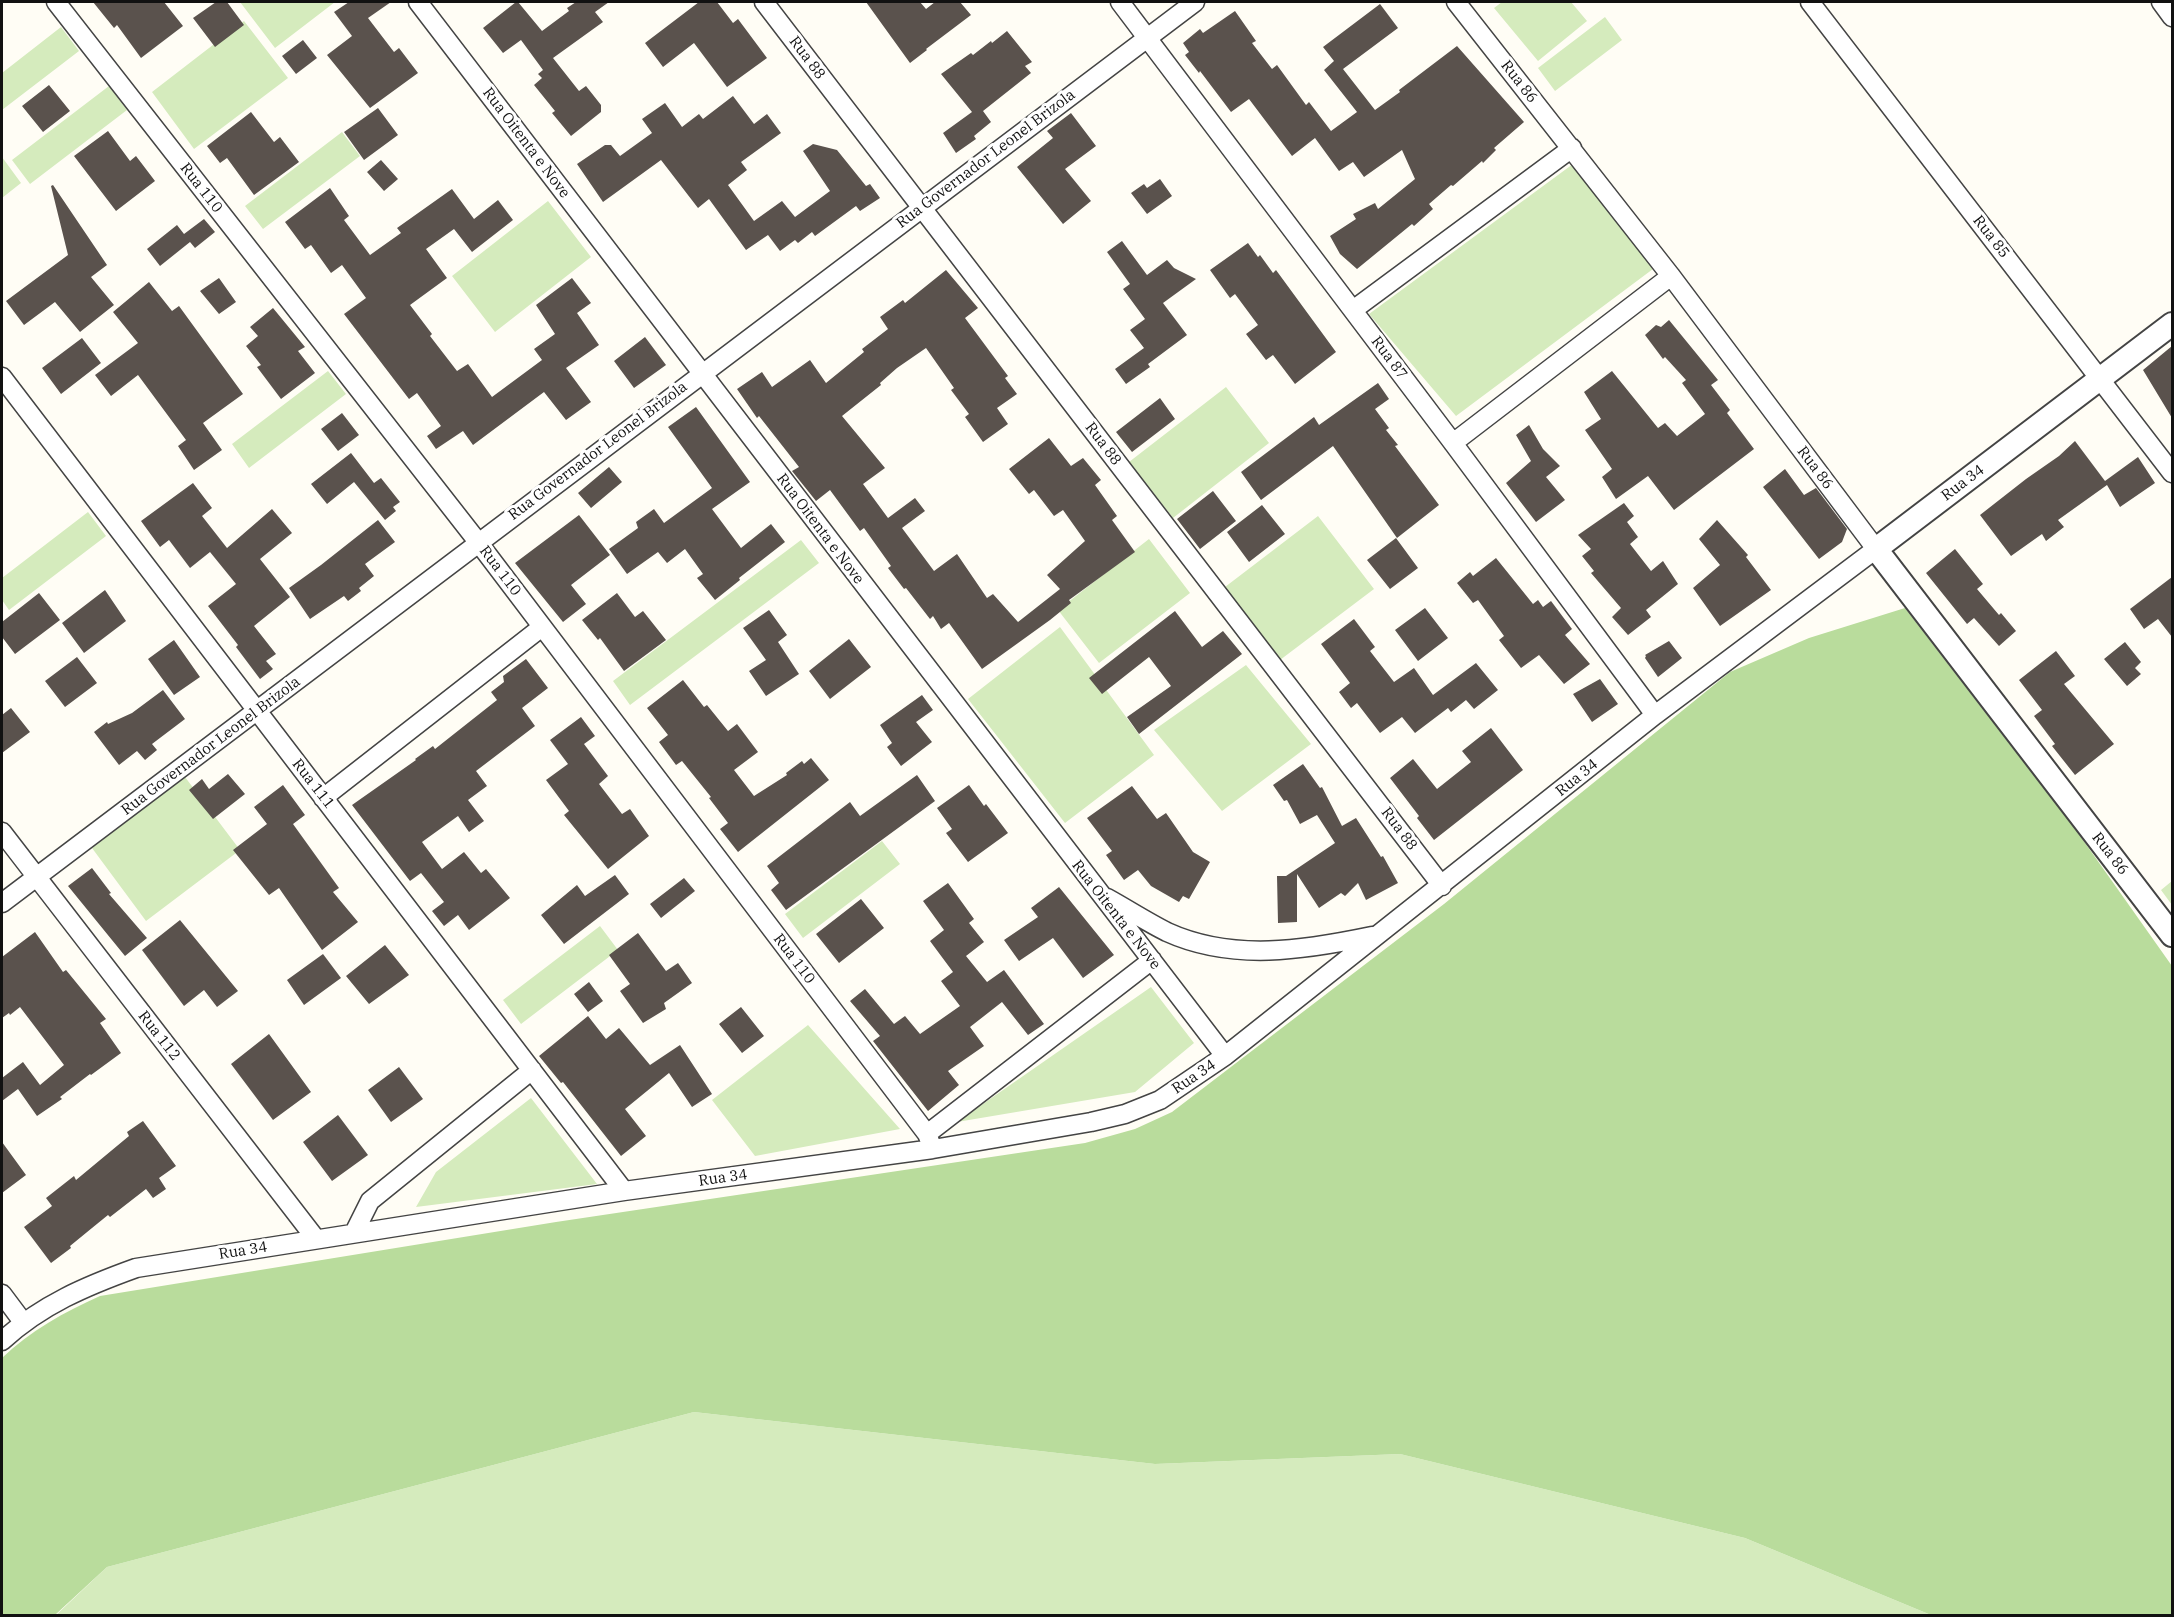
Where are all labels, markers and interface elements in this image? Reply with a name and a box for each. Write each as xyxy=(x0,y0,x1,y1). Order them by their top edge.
street label: Rua 88 xyxy=(785,33,829,83)
street label: Rua 86 xyxy=(1497,57,1541,107)
street label: Rua Oitenta e Nove xyxy=(479,84,573,202)
street label: Rua Governador Leonel Brizola xyxy=(893,86,1079,232)
street label: Rua 110 xyxy=(176,160,226,216)
street label: Rua 85 xyxy=(1969,212,2013,262)
street label: Rua 87 xyxy=(1367,333,1411,383)
street label: Rua Governador Leonel Brizola xyxy=(505,378,691,524)
street label: Rua 88 xyxy=(1081,419,1125,469)
street label: Rua 86 xyxy=(1793,443,1837,493)
street label: Rua 34 xyxy=(1938,461,1988,505)
street label: Rua Oitenta e Nove xyxy=(773,470,867,588)
street label: Rua 110 xyxy=(475,542,525,600)
street label: Rua Governador Leonel Brizola xyxy=(118,673,304,819)
street label: Rua 111 xyxy=(288,756,338,812)
street label: Rua 34 xyxy=(1552,756,1602,800)
street label: Rua 88 xyxy=(1377,804,1421,854)
street label: Rua 86 xyxy=(2088,829,2132,879)
street label: Rua Oitenta e Nove xyxy=(1068,857,1164,973)
street label: Rua 110 xyxy=(769,930,819,988)
street label: Rua 112 xyxy=(134,1008,184,1064)
street label: Rua 34 xyxy=(1169,1056,1219,1098)
street label: Rua 34 xyxy=(698,1166,748,1190)
street label: Rua 34 xyxy=(217,1238,269,1264)

